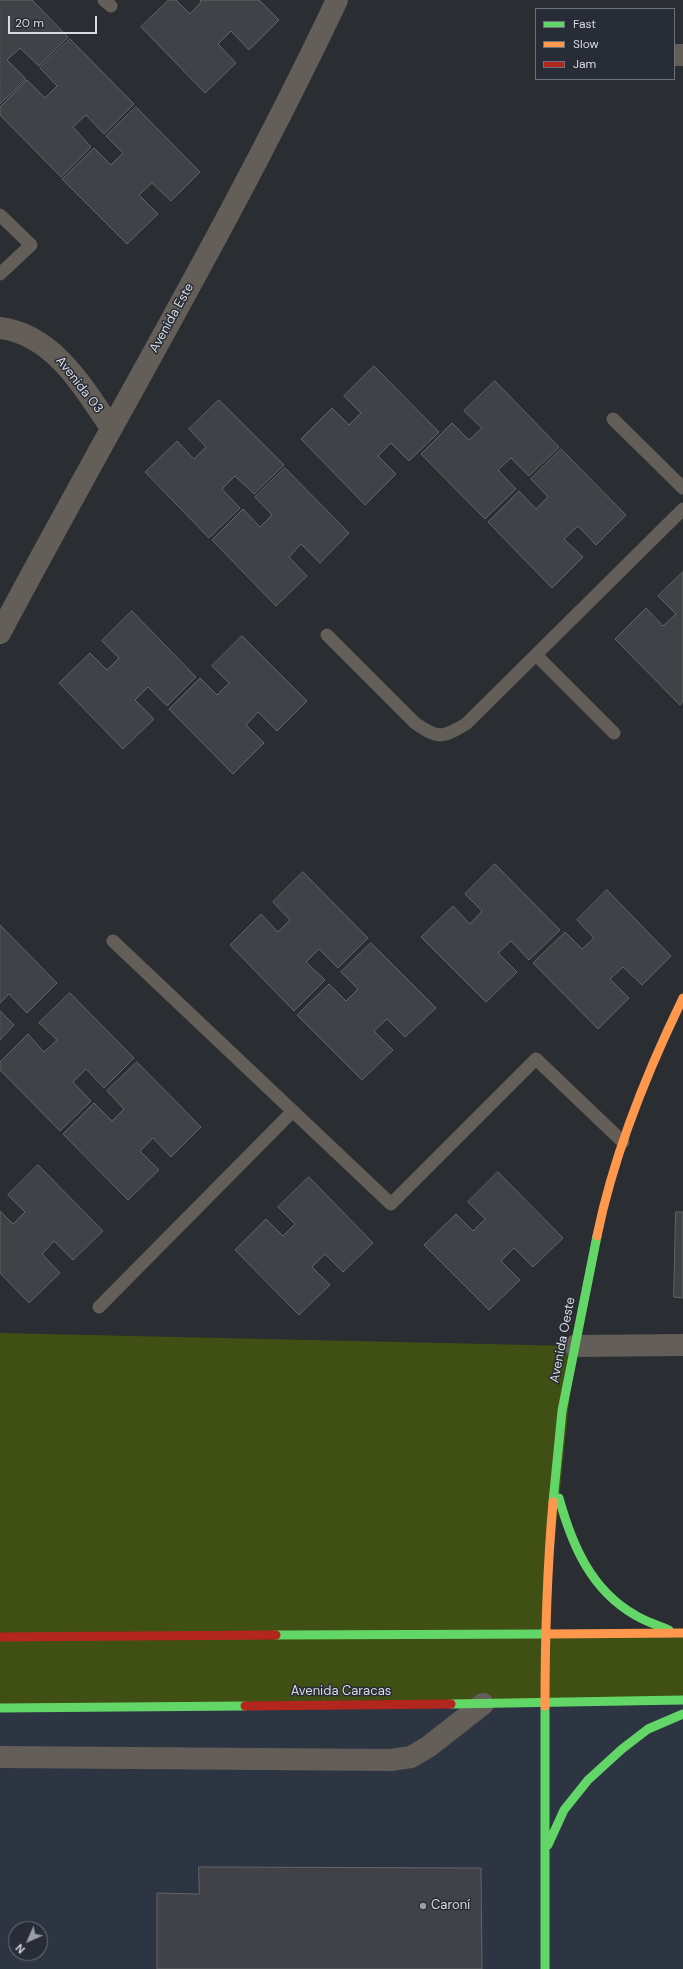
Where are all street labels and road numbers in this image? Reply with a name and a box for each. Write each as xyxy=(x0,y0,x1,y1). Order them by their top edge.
street label: Avenida Este xyxy=(147,281,197,355)
street label: Avenida 03 xyxy=(52,354,106,416)
street label: Avenida Oeste xyxy=(547,1296,579,1384)
street label: Avenida Caracas xyxy=(291,1684,391,1700)

